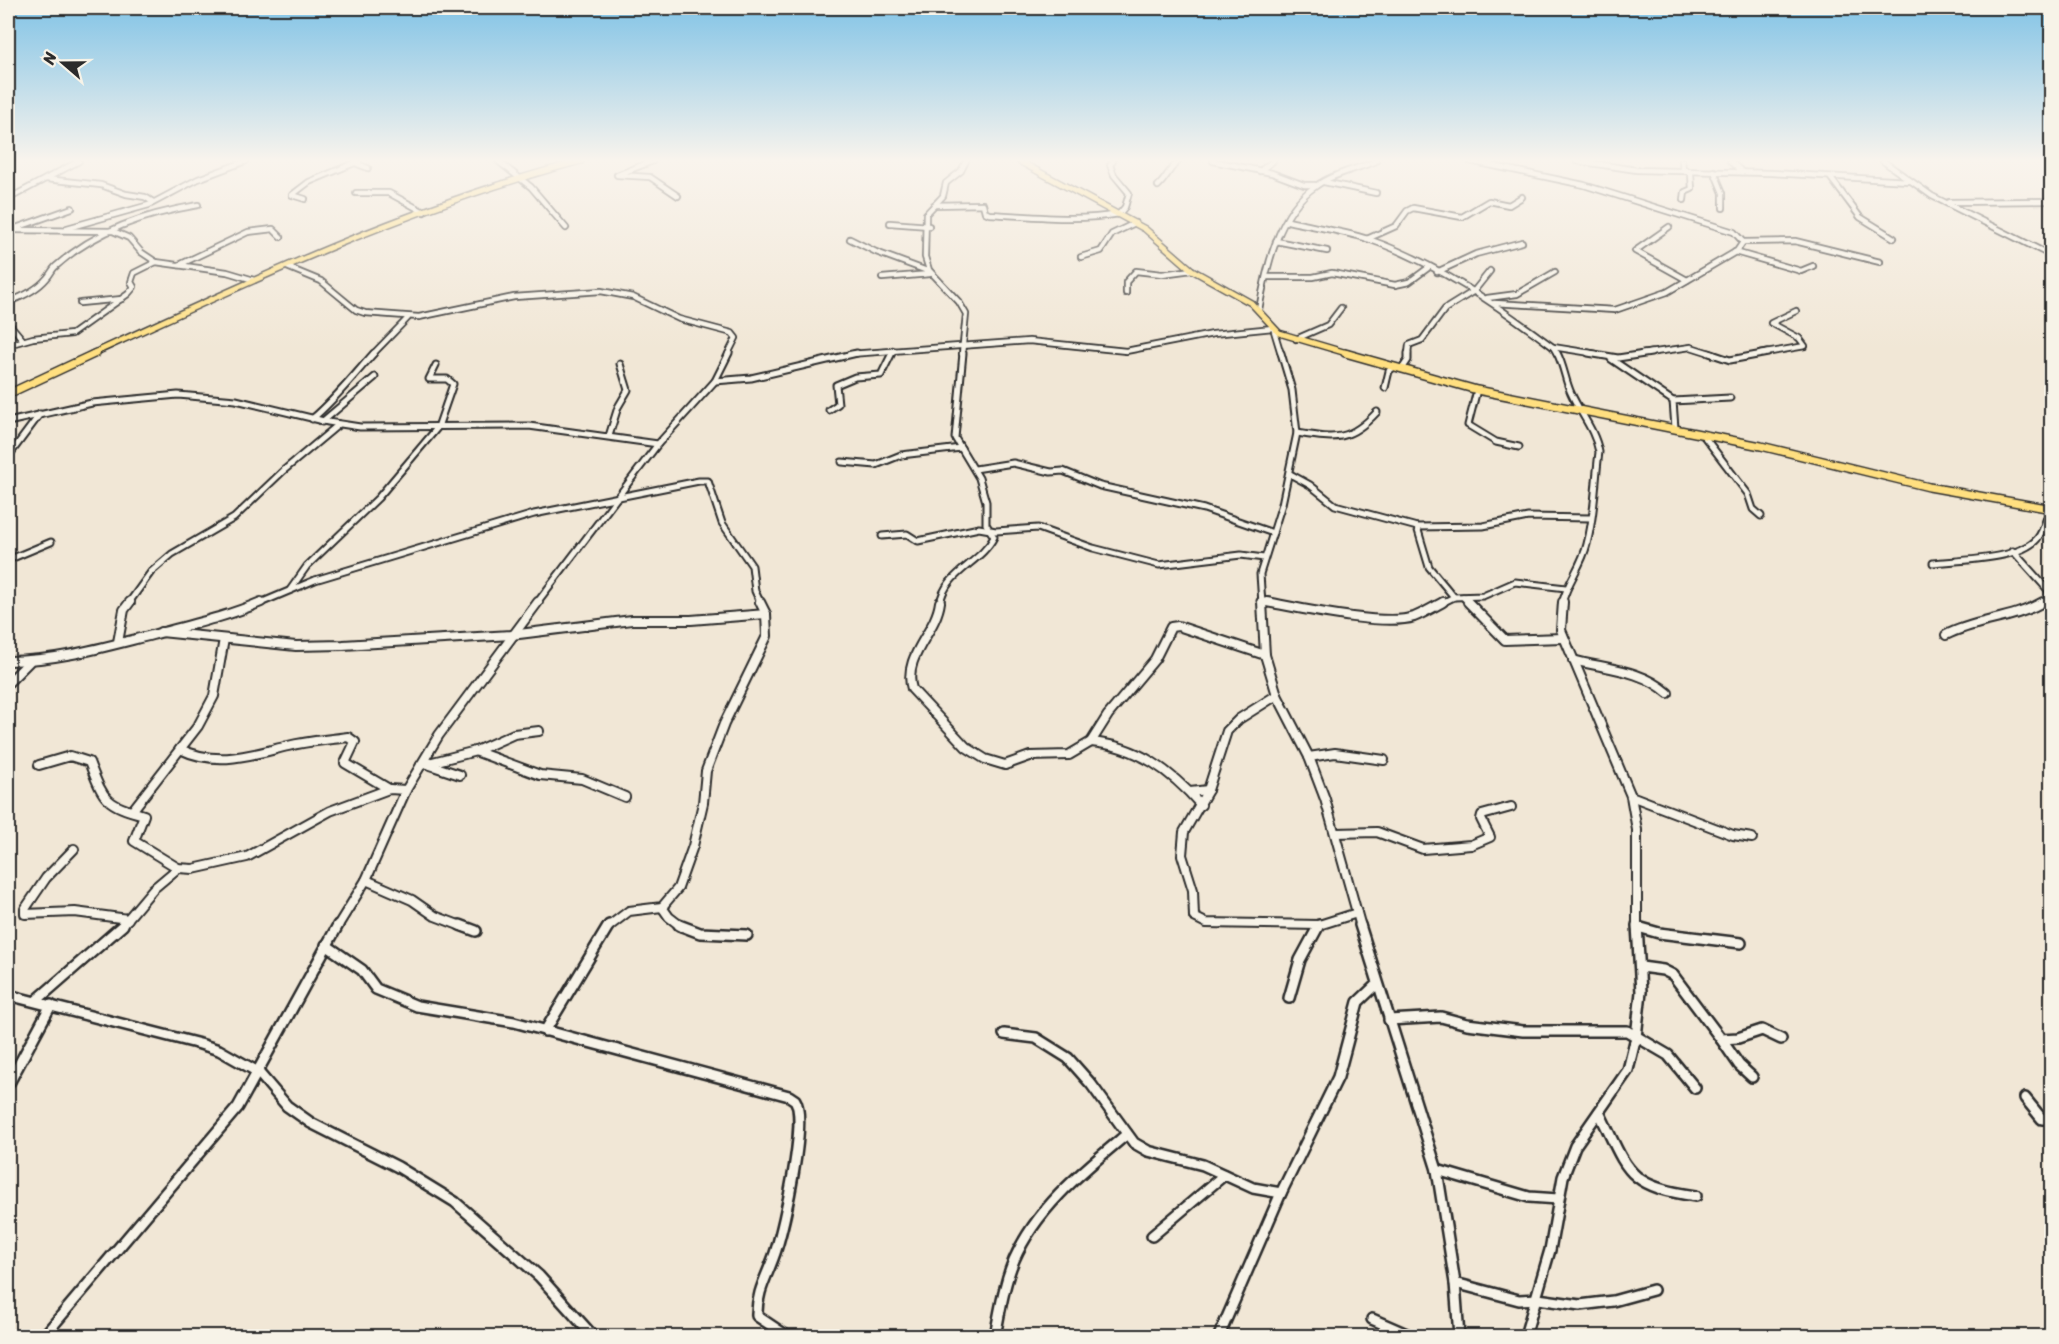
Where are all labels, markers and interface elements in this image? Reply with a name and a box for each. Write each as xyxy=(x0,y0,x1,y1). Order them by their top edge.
north arrow xyxy=(33,33,93,93)
text: N xyxy=(34,47,65,69)

